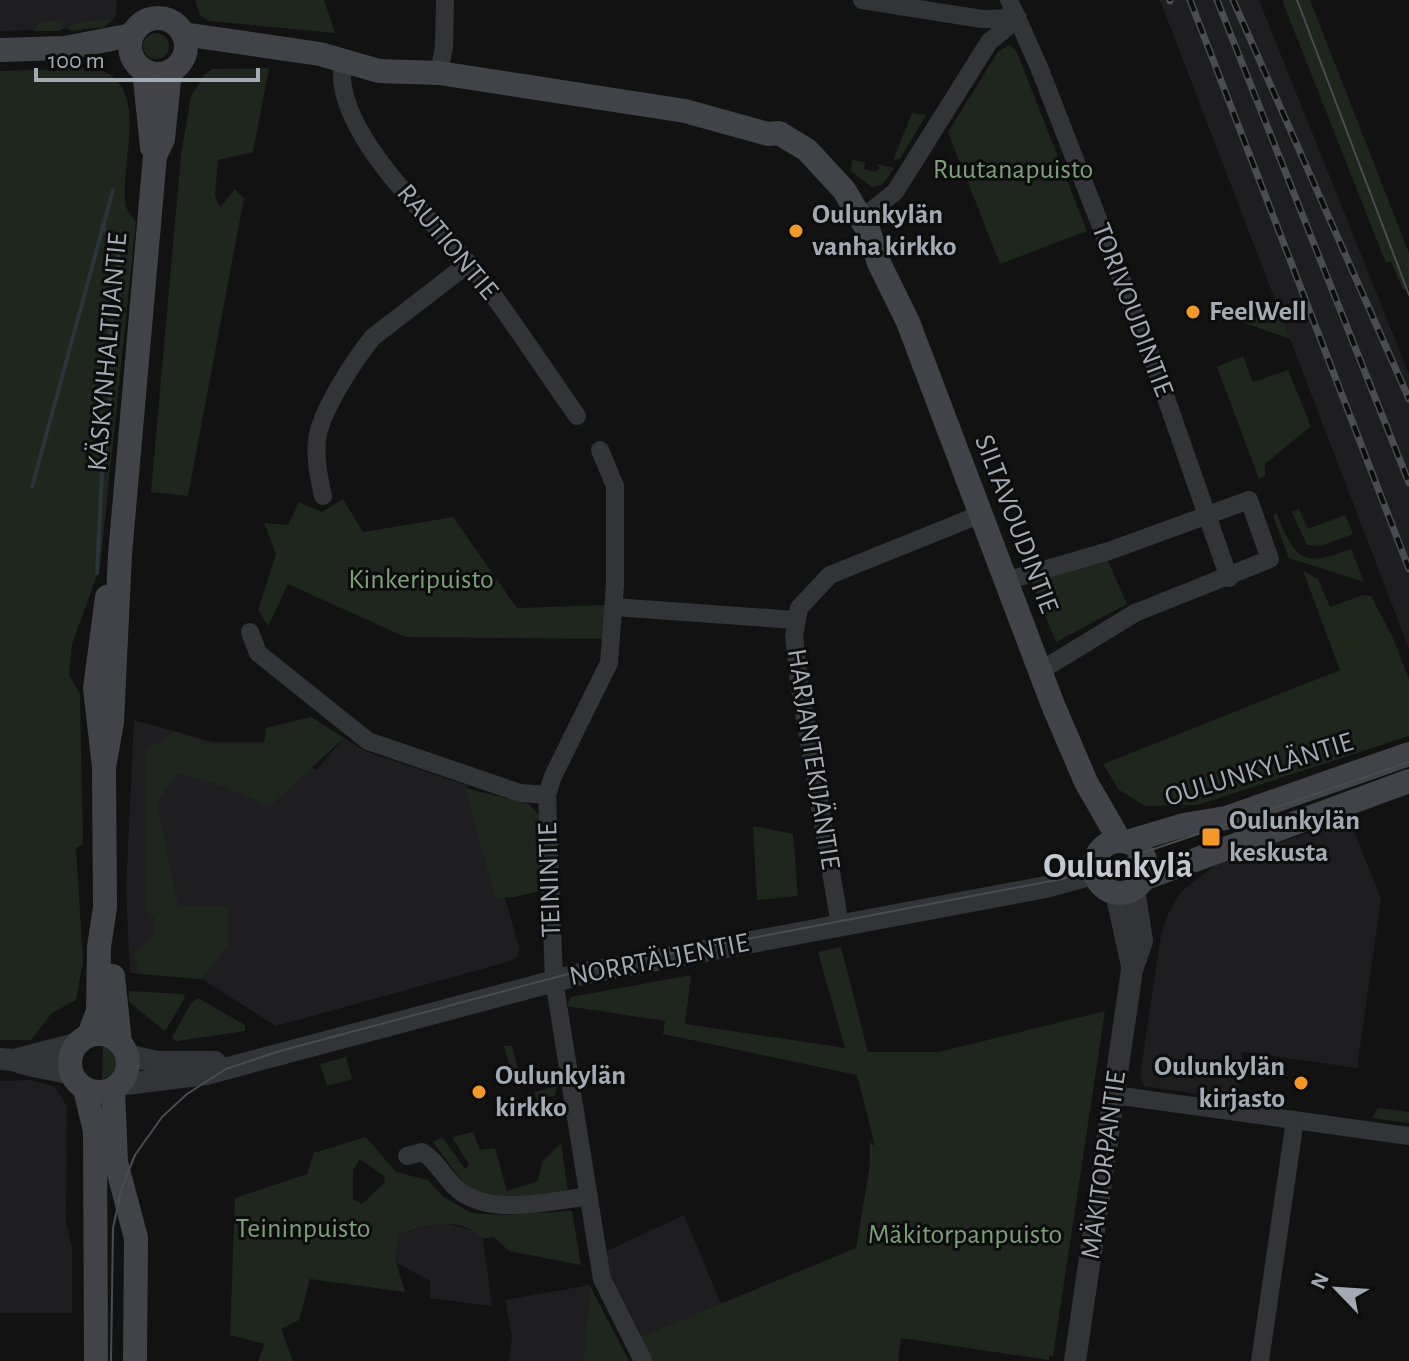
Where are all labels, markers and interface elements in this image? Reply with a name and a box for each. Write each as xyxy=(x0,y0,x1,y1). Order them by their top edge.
scale bar xyxy=(36,32,258,82)
text: 100 m xyxy=(48,49,105,73)
park label: Ruutanapuisto xyxy=(933,156,1093,184)
street label: RAUTIONTIE xyxy=(391,179,503,305)
place label: Oulunkylän vanha kirkko xyxy=(812,201,957,261)
street label: TORIVOUDINTIE xyxy=(1086,220,1178,400)
marker: Oulunkylän vanha kirkko xyxy=(787,222,805,240)
street label: KÄSKYNHALTIJANTIE xyxy=(82,232,132,472)
place label: FeelWell xyxy=(1209,298,1307,326)
marker: FeelWell xyxy=(1184,303,1202,321)
street label: SILTAVOUDINTIE xyxy=(969,431,1063,617)
park label: Kinkeripuisto xyxy=(348,566,494,594)
street label: HARJANTEKIJÄNTIE xyxy=(782,646,846,871)
street label: OULUNKYLÄNTIE xyxy=(1161,726,1356,812)
place label: Oulunkylän keskusta xyxy=(1229,807,1360,867)
street label: TEININTIE xyxy=(534,822,566,938)
marker: Oulunkylän keskusta xyxy=(1200,826,1222,848)
district label: Oulunkylä xyxy=(1043,848,1193,884)
street label: NORRTÄLJENTIE xyxy=(567,927,751,991)
place label: Oulunkylän kirjasto xyxy=(1154,1053,1285,1113)
place label: Oulunkylän kirkko xyxy=(495,1062,626,1122)
street label: MÄKITORPANTIE xyxy=(1075,1069,1131,1261)
marker: Oulunkylän kirjasto xyxy=(1292,1074,1310,1092)
marker: Oulunkylän kirkko xyxy=(470,1083,488,1101)
park label: Teininpuisto xyxy=(235,1215,371,1243)
park label: Mäkitorpanpuisto xyxy=(868,1221,1062,1249)
north arrow xyxy=(1297,1249,1377,1329)
text: N xyxy=(1307,1269,1333,1293)

